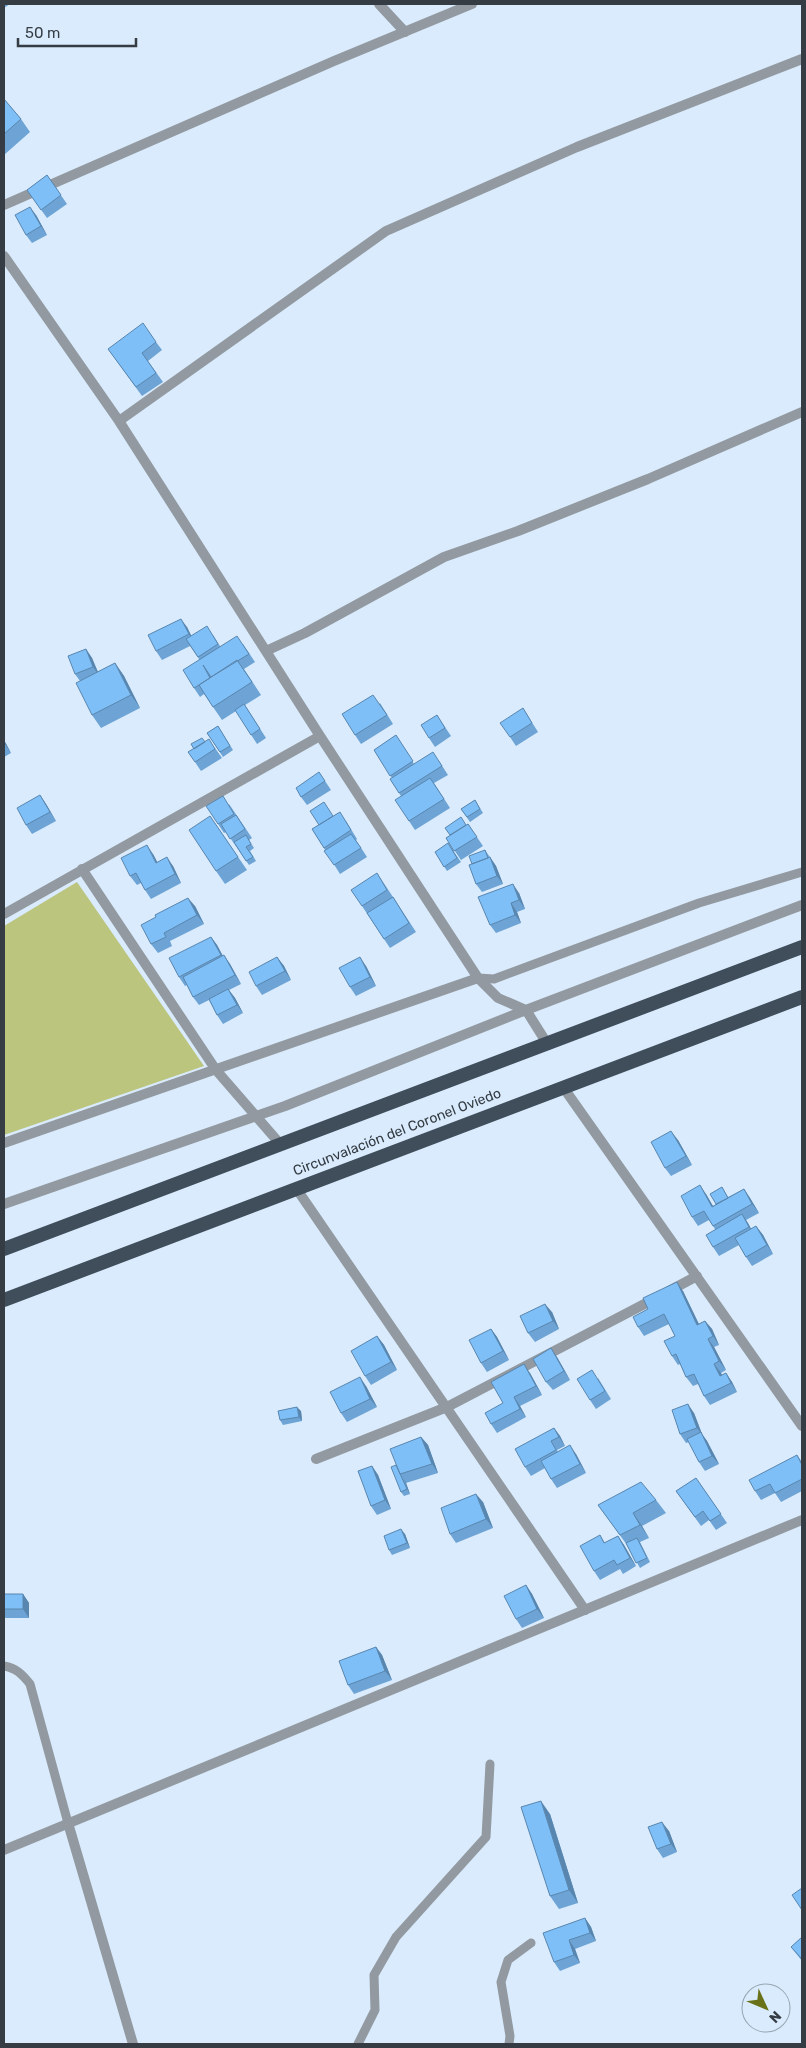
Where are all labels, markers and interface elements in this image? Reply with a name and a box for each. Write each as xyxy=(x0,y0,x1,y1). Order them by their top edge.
scale bar xyxy=(18,15,135,47)
text: 50 m xyxy=(25,24,60,42)
street label: Circunvalación del Coronel Oviedo xyxy=(291,1084,503,1180)
north arrow xyxy=(741,1983,791,2033)
text: N xyxy=(765,2007,785,2026)

